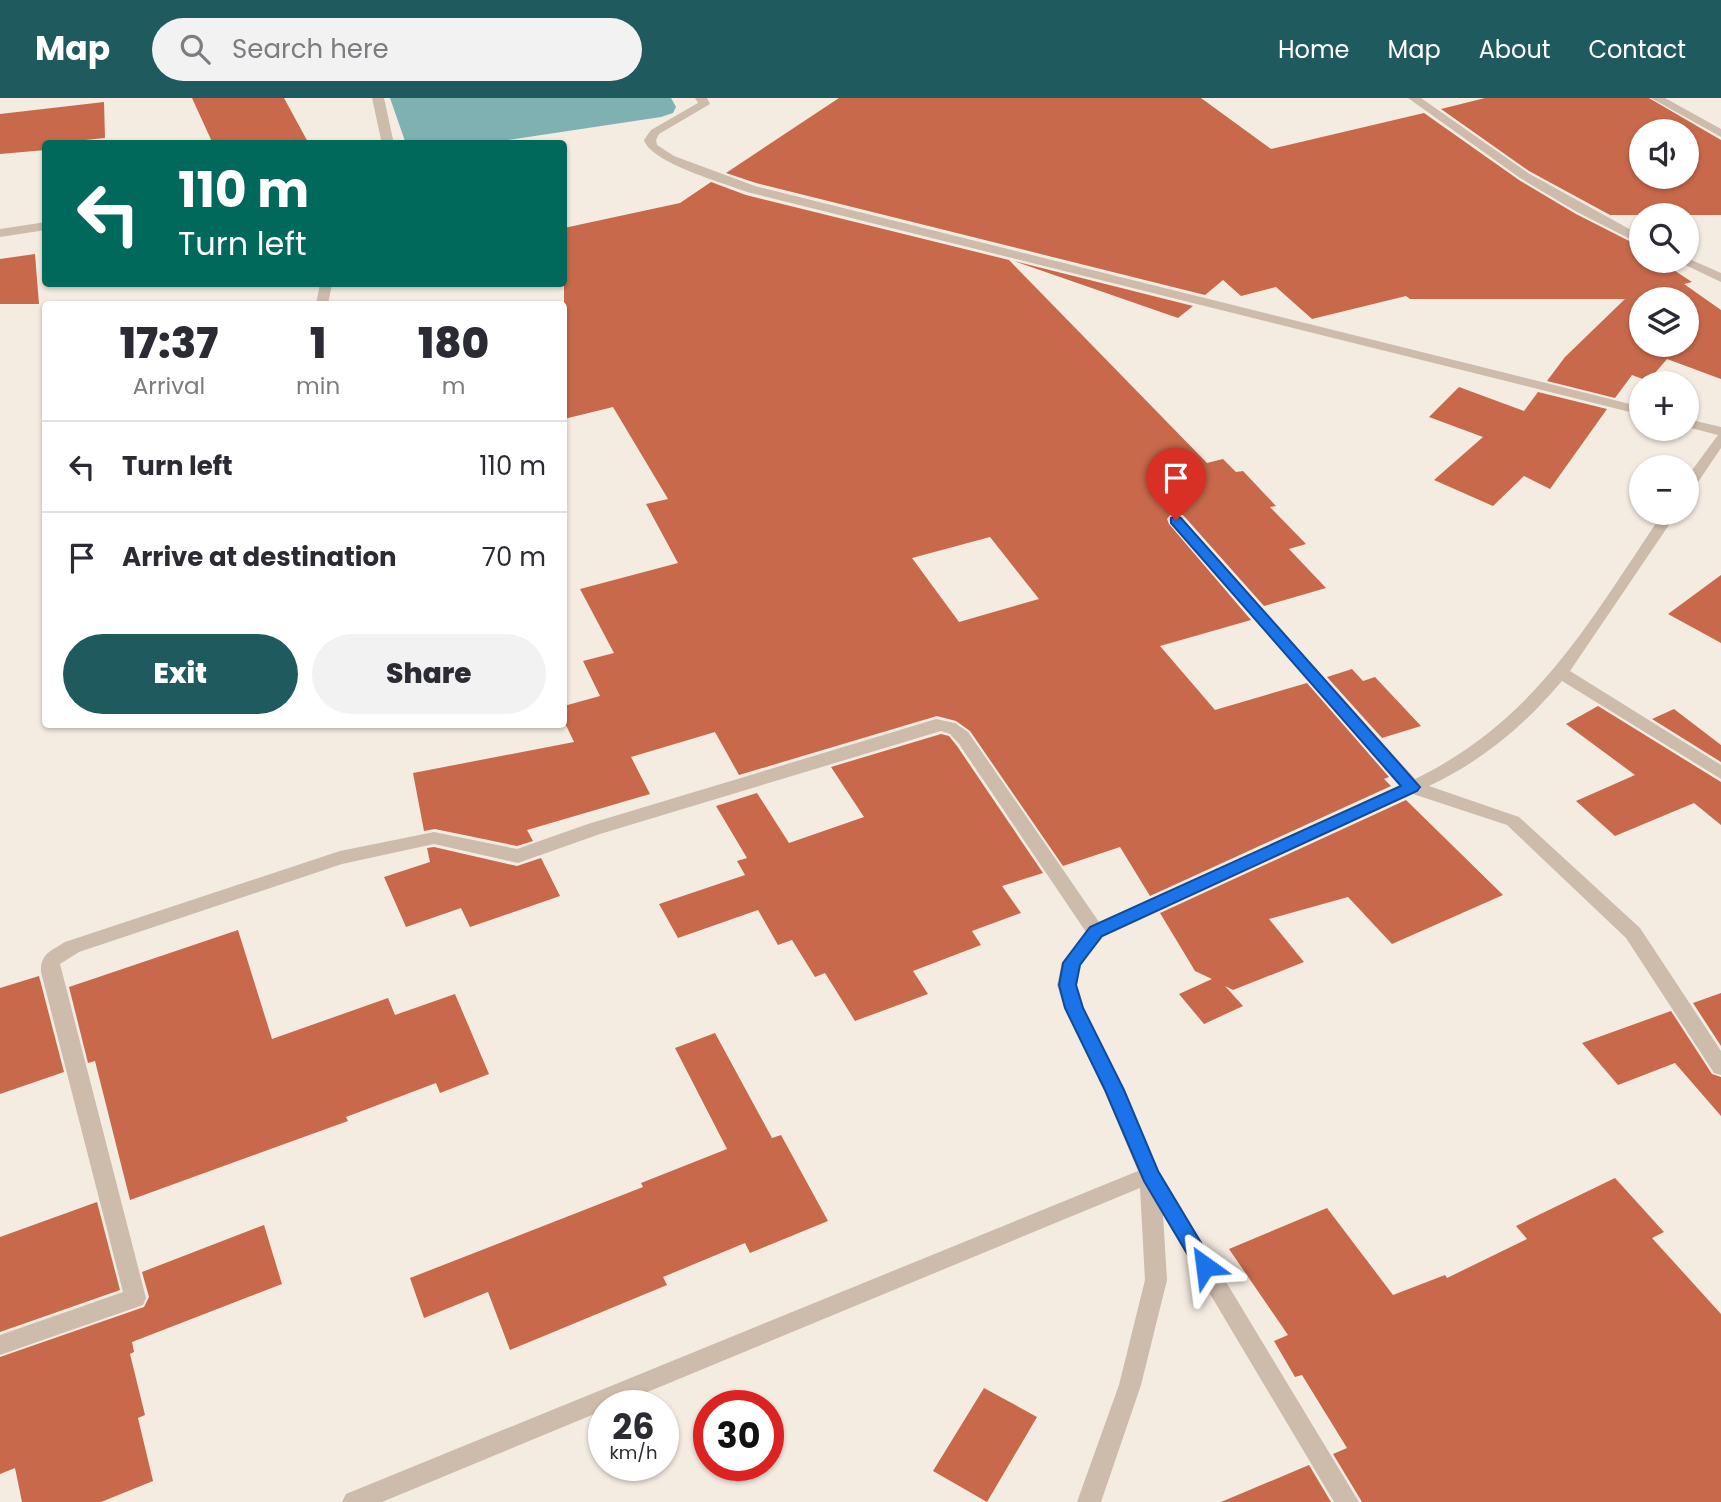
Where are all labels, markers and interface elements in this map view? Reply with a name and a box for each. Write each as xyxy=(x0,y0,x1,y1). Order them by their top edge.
search box xyxy=(152,18,642,81)
text: Map xyxy=(35,25,110,72)
icon: search xyxy=(176,30,214,68)
text: Search here xyxy=(232,31,389,67)
text: Home xyxy=(1278,33,1350,66)
text: Map xyxy=(1388,33,1441,66)
text: About xyxy=(1479,33,1550,66)
text: Contact xyxy=(1588,33,1686,66)
map controls xyxy=(1629,119,1699,525)
button: sound xyxy=(1629,119,1699,189)
text: 110 m xyxy=(178,156,309,224)
icon: left xyxy=(63,168,154,259)
button: search xyxy=(1629,203,1699,273)
text: Turn left xyxy=(178,221,307,266)
button: layers xyxy=(1629,287,1699,357)
text: 17:37 xyxy=(120,314,218,373)
text: 1 xyxy=(310,314,326,373)
text: 180 xyxy=(418,314,489,373)
text: Arrival xyxy=(133,370,205,402)
text: min xyxy=(296,370,340,402)
text: m xyxy=(442,370,465,402)
button: + xyxy=(1629,371,1699,441)
icon: left xyxy=(63,448,101,486)
text: Turn left xyxy=(122,448,233,484)
text: 110 m xyxy=(479,448,546,484)
pin xyxy=(1146,448,1206,520)
button: − xyxy=(1629,455,1699,525)
icon: arrive xyxy=(1157,459,1195,497)
icon: arrive xyxy=(63,539,101,577)
text: Arrive at destination xyxy=(122,539,397,575)
text: 70 m xyxy=(482,539,546,575)
button: Exit xyxy=(63,634,298,714)
button: Share xyxy=(312,634,546,714)
position arrow xyxy=(1168,1229,1242,1303)
speed limit sign: 30 xyxy=(693,1390,784,1481)
text: 26 xyxy=(612,1402,655,1451)
text: km/h xyxy=(610,1440,657,1465)

